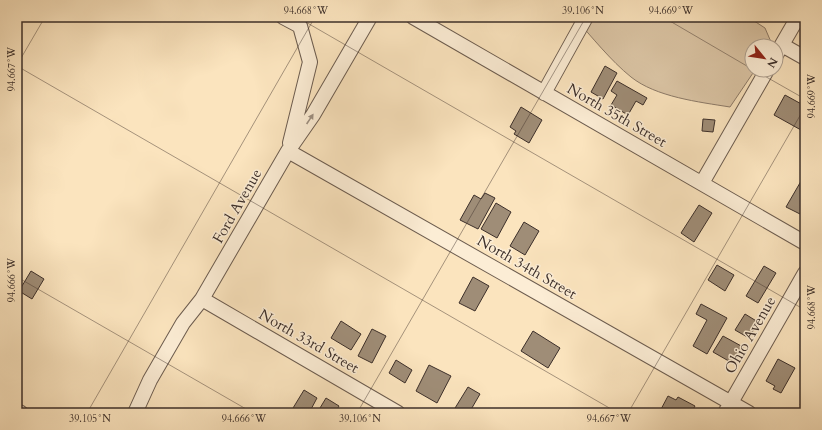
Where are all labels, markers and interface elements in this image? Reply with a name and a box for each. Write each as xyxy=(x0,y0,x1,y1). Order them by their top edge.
text: 94.668°W xyxy=(284,4,329,18)
text: 39.106°N xyxy=(562,4,604,18)
text: 94.669°W xyxy=(649,4,694,18)
north arrow xyxy=(744,38,784,78)
text: 94.667°W xyxy=(5,46,19,91)
text: N xyxy=(763,55,781,71)
text: 94.669°W xyxy=(805,73,819,118)
street label: North 35th Street xyxy=(564,78,671,152)
one-way arrow xyxy=(306,114,314,124)
street label: Ford Avenue xyxy=(208,165,266,247)
street label: North 34th Street xyxy=(474,230,581,304)
text: 94.666°W xyxy=(5,257,19,302)
text: 94.668°W xyxy=(805,284,819,329)
street label: Ohio Avenue xyxy=(720,293,780,377)
street label: North 33rd Street xyxy=(255,304,363,378)
text: 39.105°N xyxy=(69,412,111,426)
text: 94.666°W xyxy=(222,412,267,426)
text: 39.106°N xyxy=(339,412,381,426)
text: 94.667°W xyxy=(587,412,632,426)

